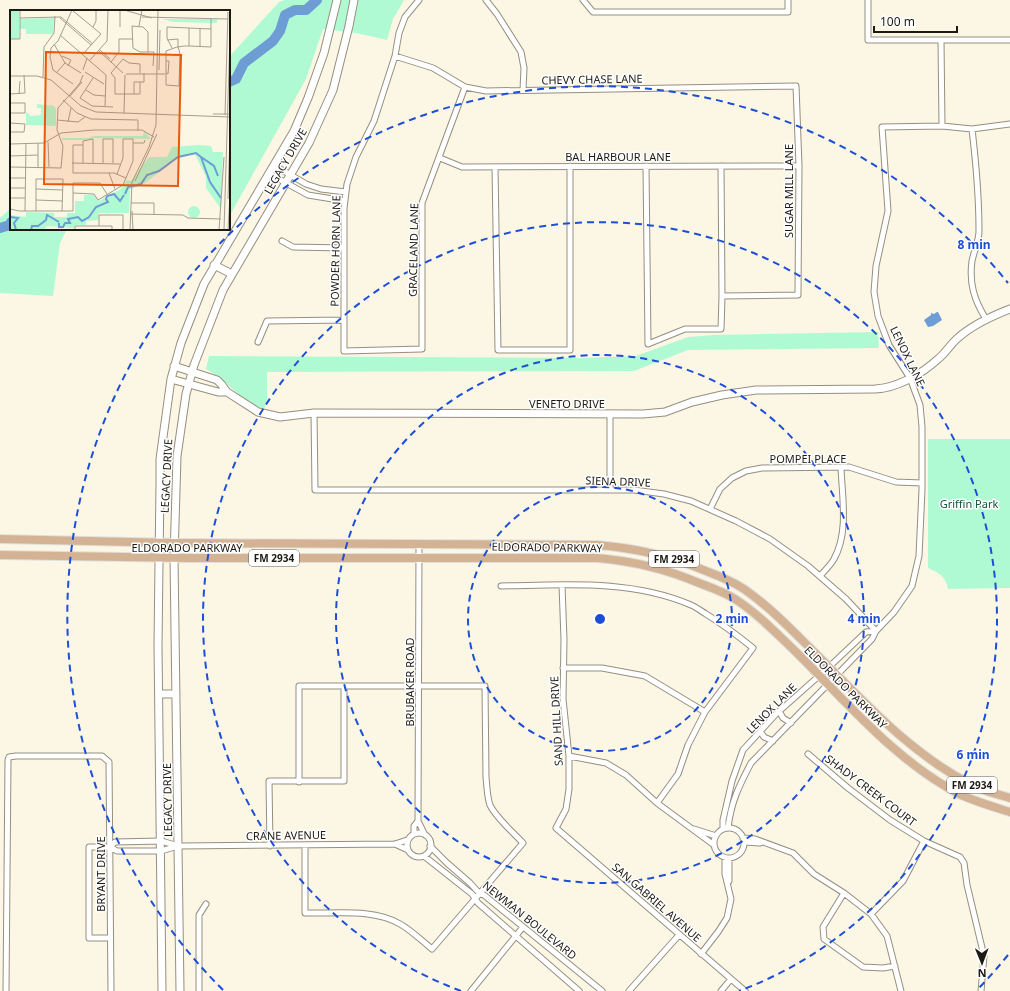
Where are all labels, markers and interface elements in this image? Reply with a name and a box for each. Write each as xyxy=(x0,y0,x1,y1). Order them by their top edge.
scale bar xyxy=(874,8,957,34)
inset map xyxy=(10,10,230,230)
text: 100 m xyxy=(880,13,915,30)
street label: CHEVY CHASE LANE xyxy=(541,71,643,87)
street label: LEGACY DRIVE xyxy=(260,125,310,197)
street label: SUGAR MILL LANE xyxy=(781,144,796,238)
street label: BAL HARBOUR LANE xyxy=(565,149,671,164)
street label: POWDER HORN LANE xyxy=(327,195,343,307)
street label: GRACELAND LANE xyxy=(405,203,421,297)
text: 8 min xyxy=(957,236,991,253)
street label: LENOX LANE xyxy=(887,323,929,389)
street label: VENETO DRIVE xyxy=(529,396,605,411)
street label: LEGACY DRIVE xyxy=(157,439,175,513)
street label: POMPEI PLACE xyxy=(770,451,846,466)
street label: SIENA DRIVE xyxy=(585,472,651,490)
park label: Griffin Park xyxy=(940,496,998,511)
street label: ELDORADO PARKWAY xyxy=(491,539,603,555)
street label: ELDORADO PARKWAY xyxy=(131,540,243,555)
road number: FM 2934 xyxy=(249,550,299,566)
road number: FM 2934 xyxy=(649,551,699,567)
text: 2 min xyxy=(715,610,749,627)
text: 4 min xyxy=(847,610,881,627)
centre of rings xyxy=(593,612,607,626)
street label: BRUBAKER ROAD xyxy=(402,637,417,727)
street label: ELDORADO PARKWAY xyxy=(801,642,891,732)
street label: SAND HILL DRIVE xyxy=(546,676,566,766)
street label: LENOX LANE xyxy=(743,680,799,736)
text: 6 min xyxy=(956,746,990,763)
street label: SHADY CREEK COURT xyxy=(822,751,920,829)
street label: LEGACY DRIVE xyxy=(159,763,175,837)
road number: FM 2934 xyxy=(947,777,997,793)
street label: CRANE AVENUE xyxy=(246,827,326,843)
street label: BRYANT DRIVE xyxy=(93,836,108,912)
street label: SAN GABRIEL AVENUE xyxy=(609,859,705,945)
street label: NEWMAN BOULEVARD xyxy=(480,877,580,963)
north arrow xyxy=(962,943,1002,983)
text: N xyxy=(978,966,987,981)

